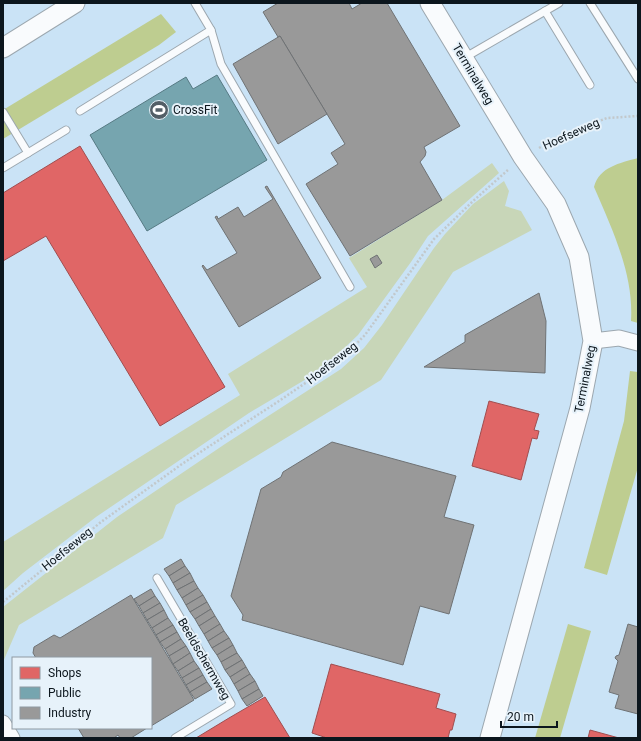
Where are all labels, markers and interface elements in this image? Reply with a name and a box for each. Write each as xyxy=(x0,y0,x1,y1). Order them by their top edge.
street label: Terminalweg xyxy=(449,41,497,107)
sports icon: CrossFit xyxy=(148,99,170,121)
place label: CrossFit xyxy=(173,103,218,117)
street label: Hoefseweg xyxy=(540,115,602,153)
street label: Hoefseweg xyxy=(304,339,360,387)
street label: Terminalweg xyxy=(572,344,598,414)
street label: Hoefseweg xyxy=(39,524,95,574)
street label: Beeldschermweg xyxy=(175,616,233,702)
legend xyxy=(12,657,152,729)
text: Shops xyxy=(48,666,82,680)
text: Public xyxy=(48,686,81,700)
scale bar xyxy=(501,703,557,729)
text: Industry xyxy=(48,706,92,720)
text: 20 m xyxy=(507,710,534,724)

